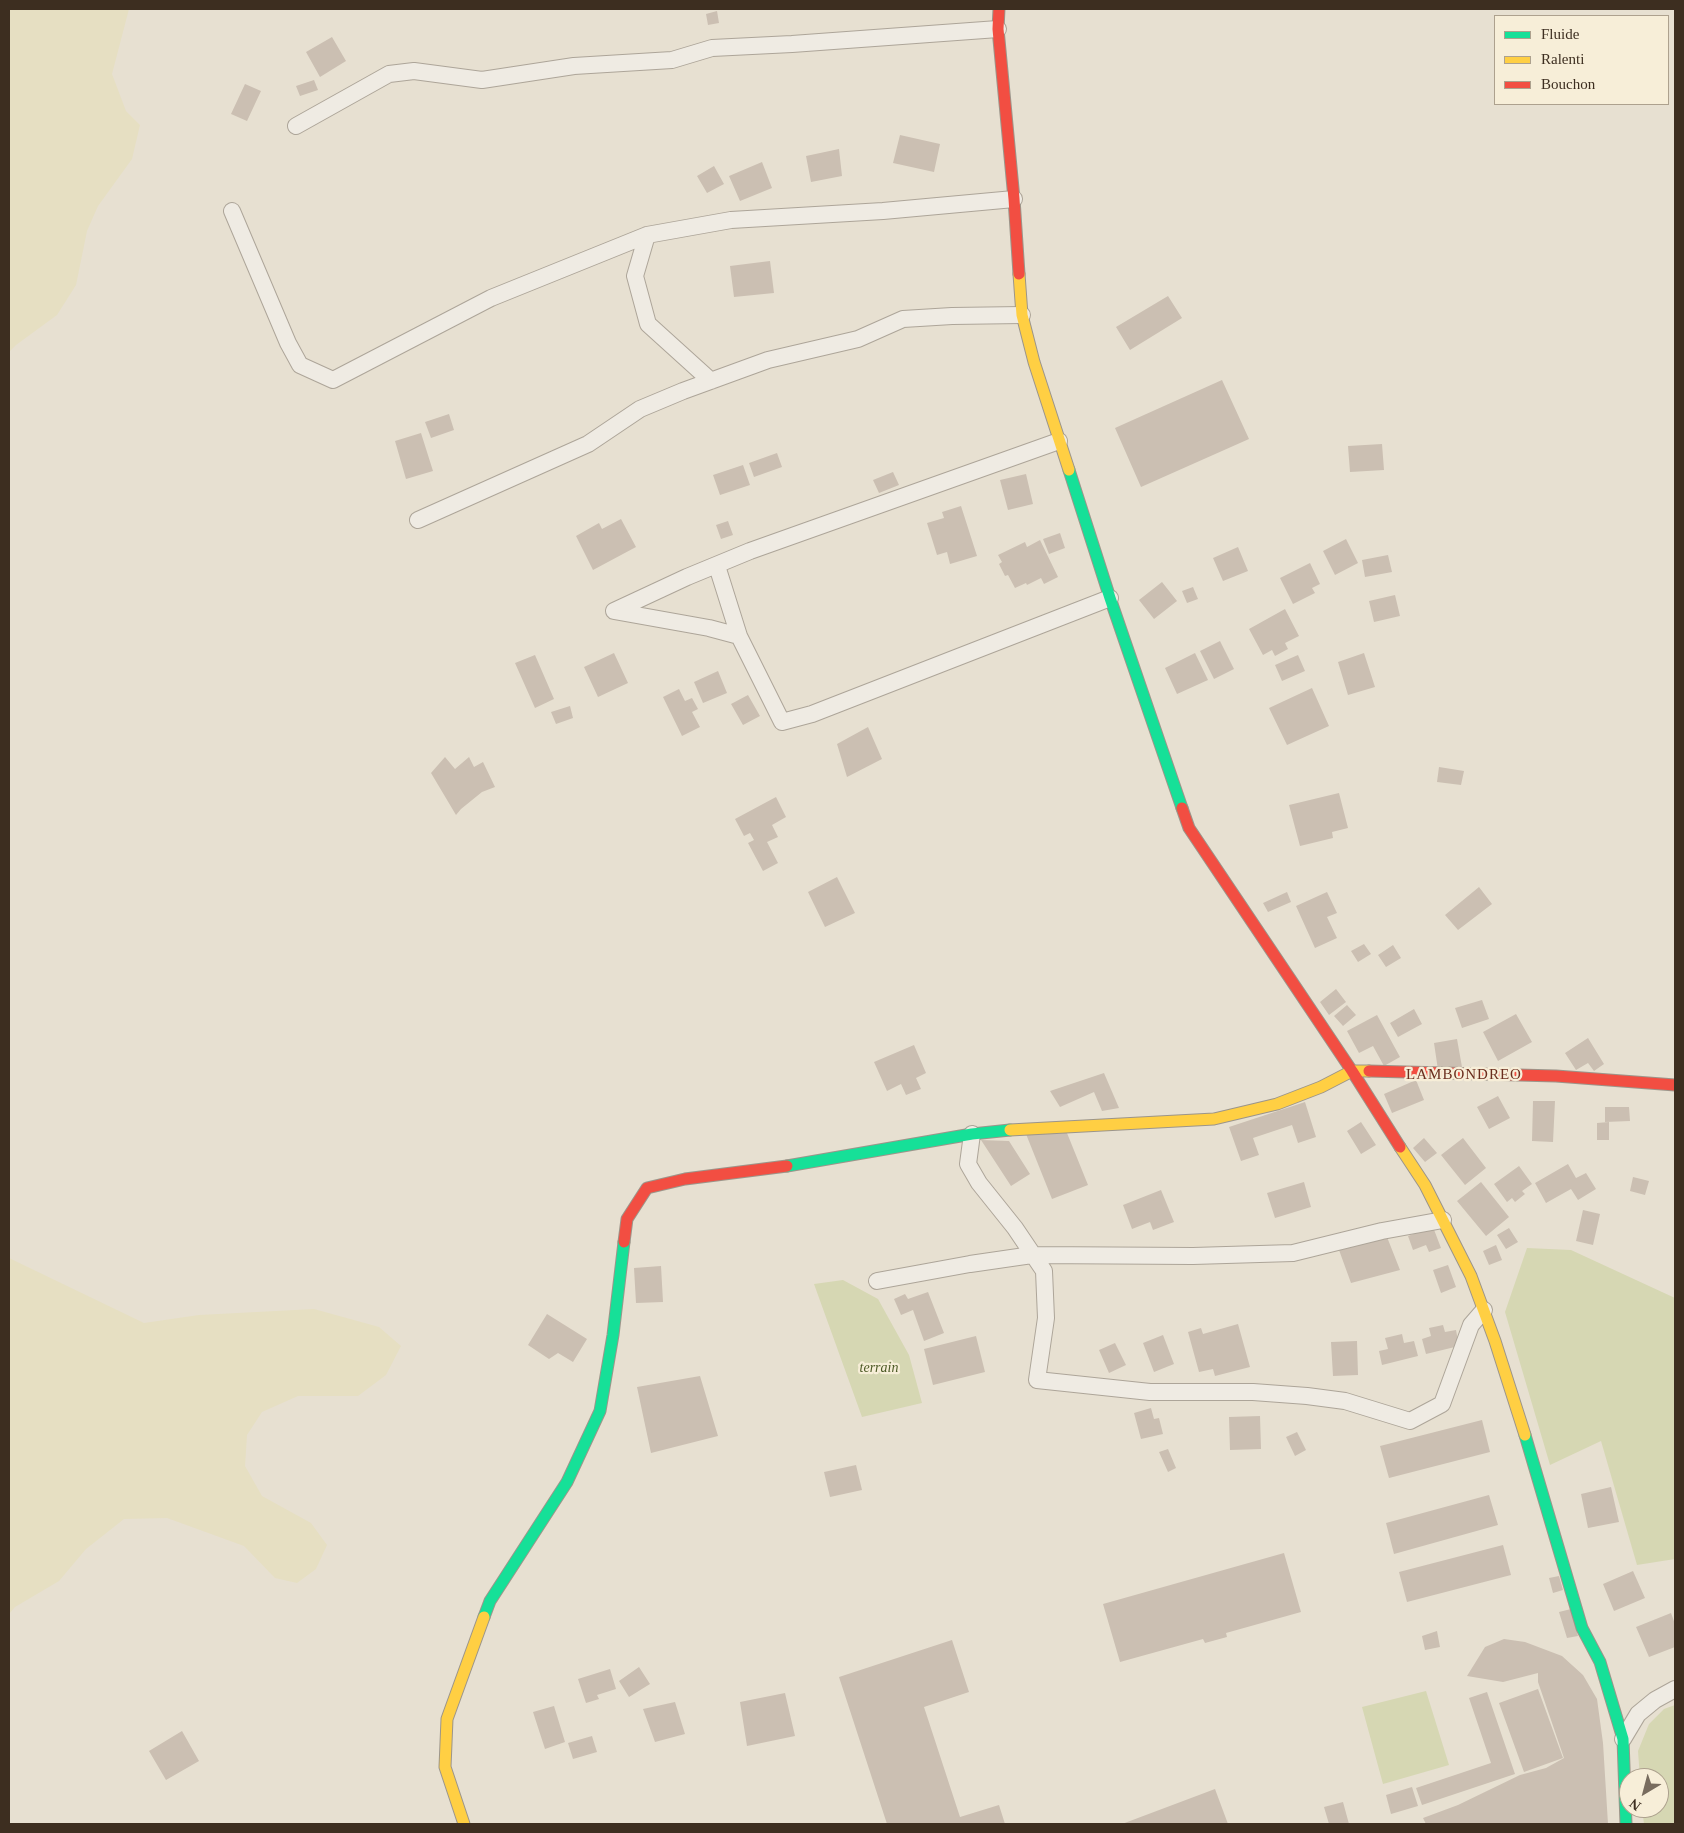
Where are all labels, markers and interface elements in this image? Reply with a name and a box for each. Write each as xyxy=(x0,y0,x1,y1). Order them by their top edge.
legend xyxy=(1494,15,1669,105)
text: Fluide xyxy=(1541,26,1579,42)
text: Ralenti xyxy=(1541,51,1584,67)
text: Bouchon xyxy=(1541,76,1595,92)
district label: LAMBONDREO xyxy=(1405,1066,1523,1084)
park label: terrain xyxy=(860,1360,898,1376)
north arrow xyxy=(1619,1768,1669,1818)
text: N xyxy=(1627,1796,1644,1814)

